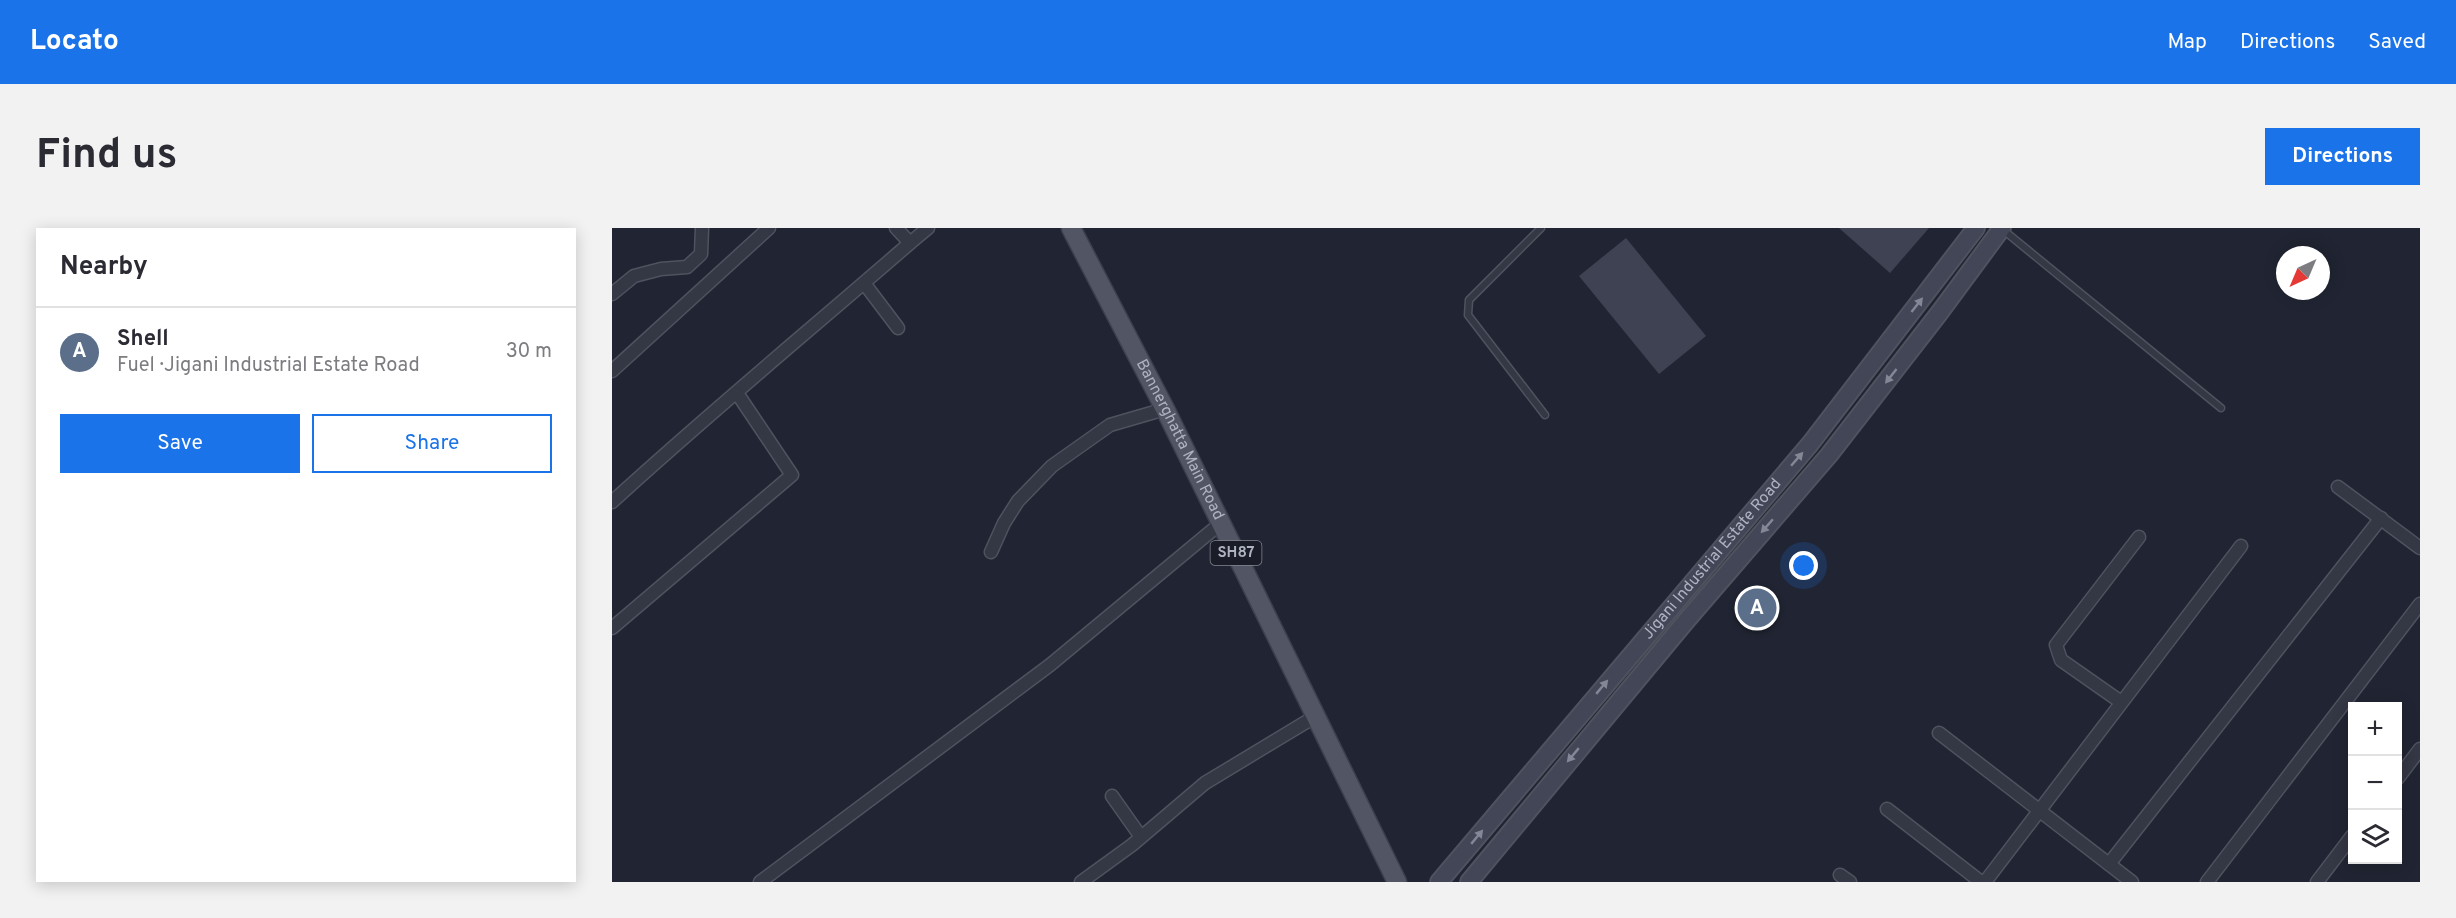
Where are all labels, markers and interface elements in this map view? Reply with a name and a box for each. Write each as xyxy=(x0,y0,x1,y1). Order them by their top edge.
text: Locato xyxy=(30,24,119,60)
text: Map xyxy=(2167,29,2207,56)
text: Directions xyxy=(2240,29,2335,56)
text: Saved xyxy=(2368,29,2426,56)
button: Directions xyxy=(2265,128,2420,185)
text: Find us xyxy=(36,130,177,183)
north arrow xyxy=(2276,246,2330,300)
text: Nearby xyxy=(60,251,148,284)
one-way arrow xyxy=(1910,298,1922,313)
text: Shell xyxy=(117,326,169,353)
text: A xyxy=(72,339,87,365)
text: 30 m xyxy=(506,339,552,365)
text: Fuel · Jigani Industrial Estate Road xyxy=(117,353,420,379)
street label: Bannerghatta Main Road xyxy=(1131,356,1228,524)
one-way arrow xyxy=(1885,367,1897,383)
button: Save xyxy=(60,414,300,473)
button: Share xyxy=(312,414,552,473)
one-way arrow xyxy=(1790,451,1803,467)
street label: Jigani Industrial Estate Road xyxy=(1639,475,1786,644)
one-way arrow xyxy=(1761,518,1774,534)
road number: SH87 xyxy=(1210,541,1262,565)
your location xyxy=(1789,551,1818,580)
pin: A xyxy=(1738,586,1776,631)
one-way arrow xyxy=(1595,680,1608,695)
map controls xyxy=(2348,702,2402,864)
button: + xyxy=(2348,702,2402,756)
one-way arrow xyxy=(1567,747,1580,762)
button: − xyxy=(2348,756,2402,810)
button: layers xyxy=(2348,810,2402,864)
one-way arrow xyxy=(1470,829,1483,845)

